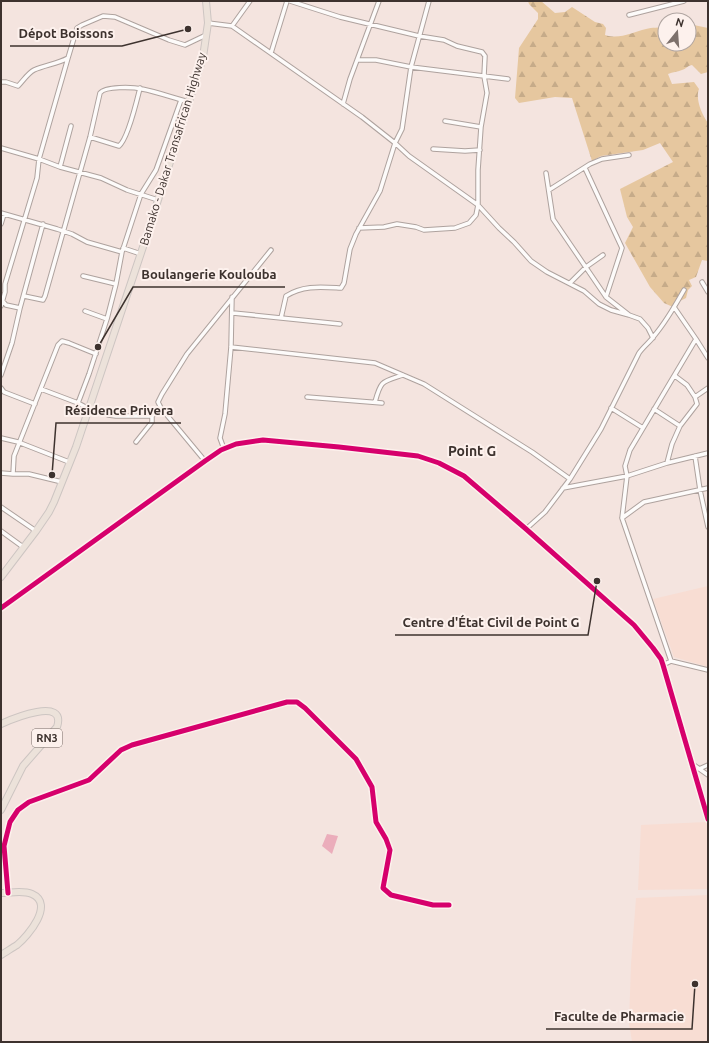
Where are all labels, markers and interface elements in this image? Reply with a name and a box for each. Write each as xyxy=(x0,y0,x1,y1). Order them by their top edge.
north arrow xyxy=(657,12,697,52)
text: N xyxy=(674,15,686,29)
callout: Dépot Boissons xyxy=(10,21,122,46)
text: Dépot Boissons xyxy=(18,26,114,40)
street label: Bamako - Dakar Transafrican Highway xyxy=(137,51,208,247)
callout: Boulangerie Koulouba xyxy=(133,262,285,287)
text: Boulangerie Koulouba xyxy=(141,267,277,281)
callout: Résidence Privera xyxy=(56,398,181,423)
text: Résidence Privera xyxy=(65,403,173,417)
district label: Point G xyxy=(448,443,496,459)
callout: Centre d'État Civil de Point G xyxy=(395,610,588,635)
text: Centre d'État Civil de Point G xyxy=(402,614,580,629)
road number: RN3 xyxy=(32,729,62,747)
callout: Faculte de Pharmacie xyxy=(546,1004,692,1029)
text: Faculte de Pharmacie xyxy=(554,1009,684,1023)

